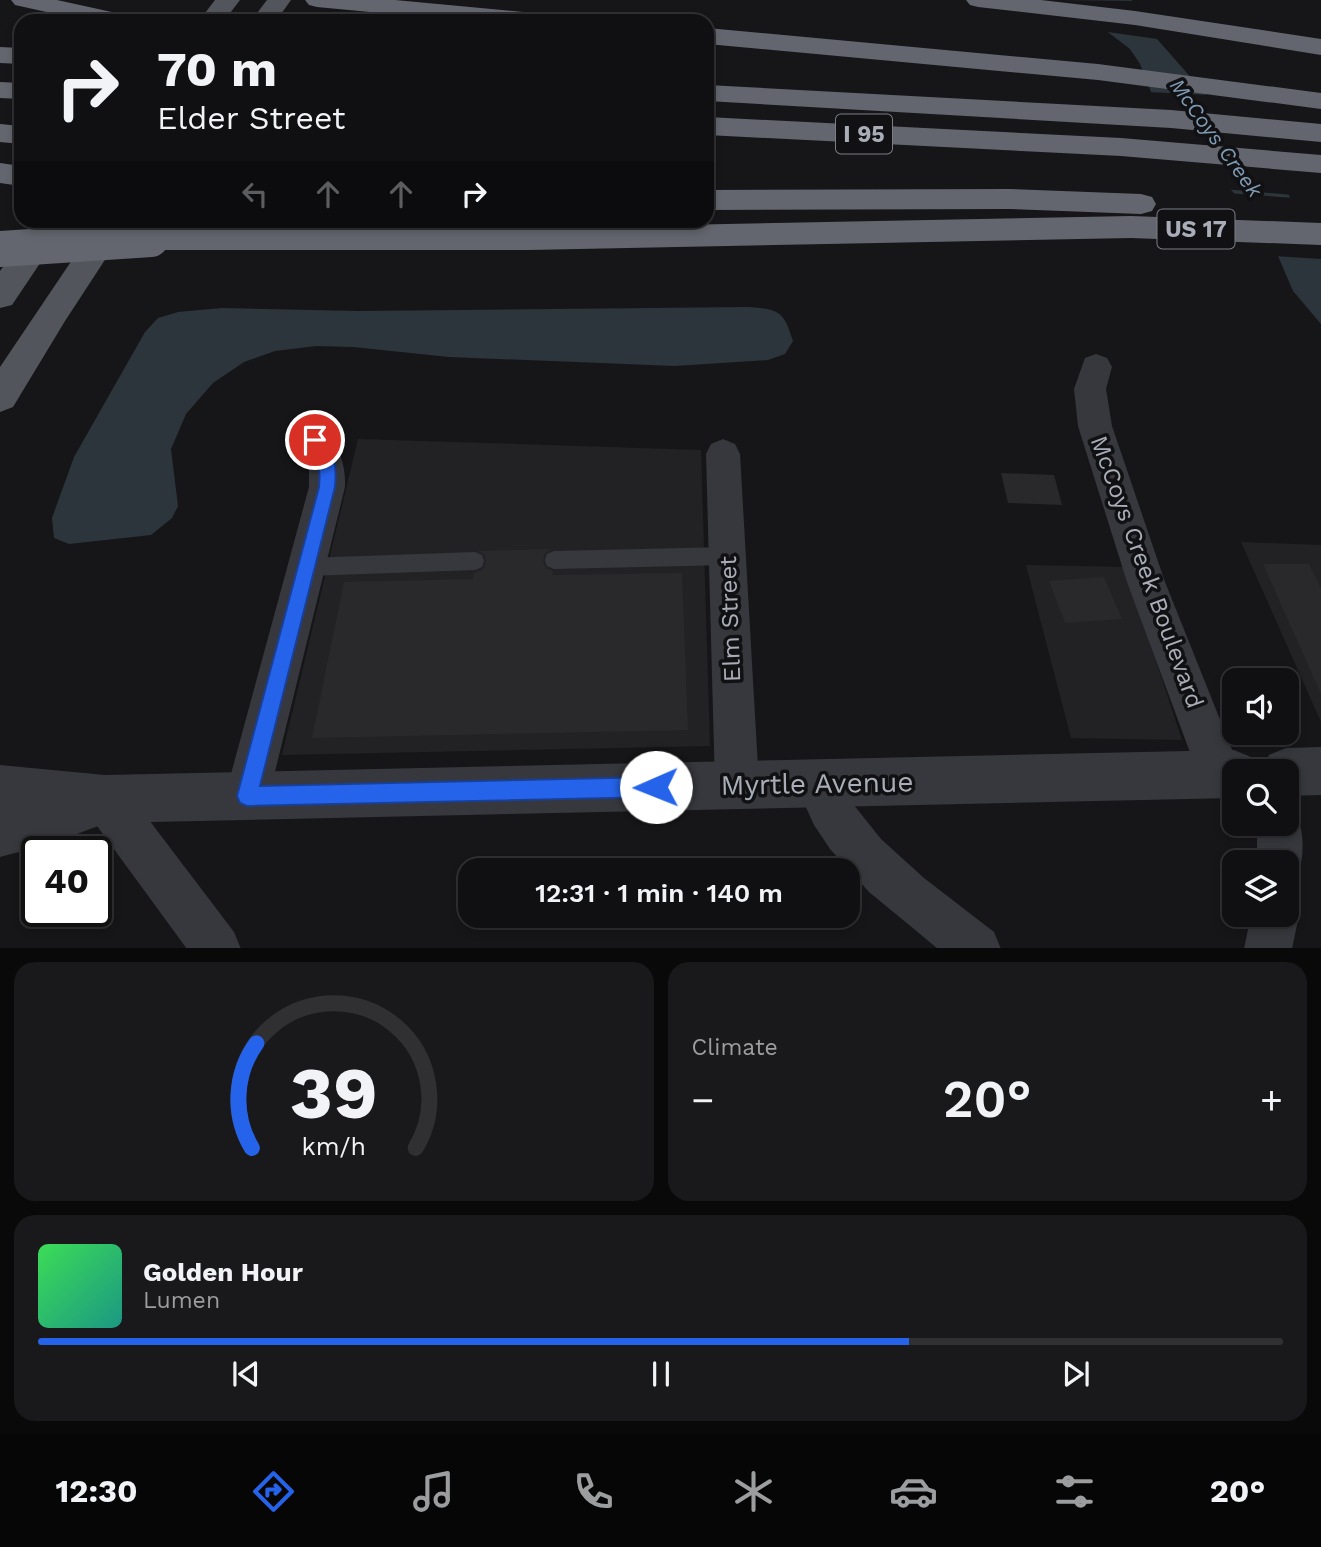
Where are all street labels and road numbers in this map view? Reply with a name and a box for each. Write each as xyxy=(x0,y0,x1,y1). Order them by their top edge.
road number: I 95 xyxy=(836,114,892,154)
road number: US 17 xyxy=(1158,210,1234,248)
street label: McCoys Creek Boulevard xyxy=(1085,432,1209,712)
street label: Elm Street xyxy=(714,556,746,682)
street label: Myrtle Avenue xyxy=(720,765,914,802)

